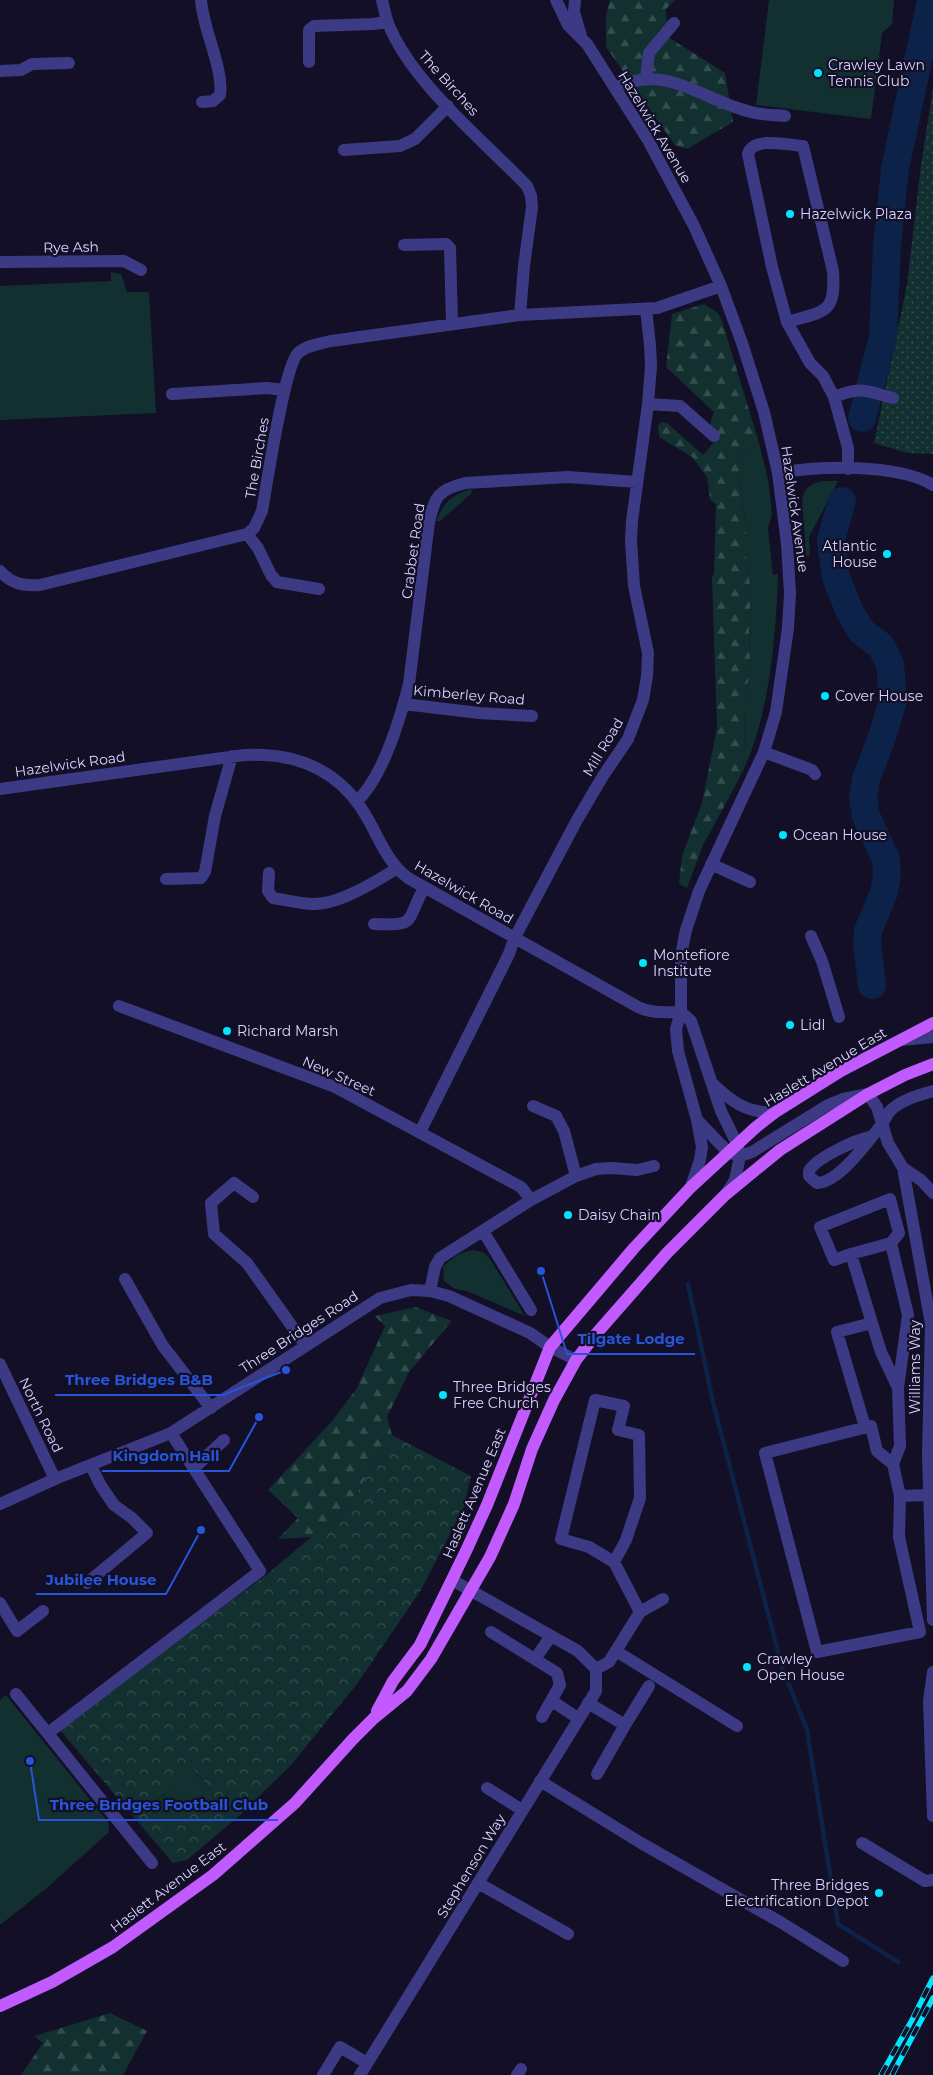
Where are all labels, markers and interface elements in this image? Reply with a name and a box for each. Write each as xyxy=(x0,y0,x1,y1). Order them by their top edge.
street label: The Birches xyxy=(415,47,483,120)
place label: Crawley Lawn Tennis Club xyxy=(828,56,925,90)
marker: Crawley Lawn Tennis Club xyxy=(812,67,824,79)
street label: Hazelwick Avenue xyxy=(614,68,696,186)
place label: Hazelwick Plaza xyxy=(800,205,912,223)
marker: Hazelwick Plaza xyxy=(784,208,796,220)
street label: Rye Ash xyxy=(43,238,99,256)
street label: The Birches xyxy=(241,416,273,500)
street label: Hazelwick Avenue xyxy=(777,445,813,573)
street label: Crabbet Road xyxy=(397,502,429,600)
place label: Atlantic House xyxy=(823,537,877,571)
marker: Atlantic House xyxy=(881,548,893,560)
street label: Kimberley Road xyxy=(412,681,526,709)
place label: Cover House xyxy=(835,687,923,705)
marker: Cover House xyxy=(819,690,831,702)
street label: Mill Road xyxy=(579,715,627,779)
street label: Hazelwick Road xyxy=(14,747,126,781)
place label: Ocean House xyxy=(793,826,887,844)
marker: Ocean House xyxy=(777,829,789,841)
street label: Hazelwick Road xyxy=(411,856,517,928)
place label: Montefiore Institute xyxy=(653,946,730,980)
marker: Montefiore Institute xyxy=(637,957,649,969)
place label: Lidl xyxy=(800,1016,825,1034)
marker: Lidl xyxy=(784,1019,796,1031)
place label: Richard Marsh xyxy=(237,1022,339,1040)
street label: Haslett Avenue East xyxy=(760,1023,890,1111)
marker: Richard Marsh xyxy=(221,1025,233,1037)
street label: New Street xyxy=(300,1052,379,1100)
place label: Daisy Chain xyxy=(578,1206,661,1224)
marker: Daisy Chain xyxy=(562,1209,574,1221)
street label: Three Bridges Road xyxy=(236,1287,362,1377)
street label: Williams Way xyxy=(906,1319,924,1414)
callout: Tilgate Lodge xyxy=(567,1324,695,1354)
text: Tilgate Lodge xyxy=(577,1329,685,1348)
callout: Three Bridges B&B xyxy=(55,1365,223,1395)
text: Three Bridges B&B xyxy=(65,1370,213,1389)
street label: North Road xyxy=(15,1374,67,1456)
place label: Three Bridges Free Church xyxy=(453,1378,551,1412)
marker: Three Bridges Free Church xyxy=(437,1389,449,1401)
street label: Haslett Avenue East xyxy=(438,1425,510,1561)
callout: Kingdom Hall xyxy=(102,1441,229,1471)
text: Kingdom Hall xyxy=(112,1446,220,1465)
callout: Jubilee House xyxy=(36,1564,166,1594)
text: Jubilee House xyxy=(45,1570,156,1589)
place label: Crawley Open House xyxy=(757,1650,845,1684)
marker: Crawley Open House xyxy=(741,1661,753,1673)
callout: Three Bridges Football Club xyxy=(39,1790,278,1820)
text: Three Bridges Football Club xyxy=(50,1795,268,1814)
street label: Stephenson Way xyxy=(433,1810,509,1921)
street label: Haslett Avenue East xyxy=(107,1837,230,1936)
place label: Three Bridges Electrification Depot xyxy=(725,1876,869,1910)
marker: Three Bridges Electrification Depot xyxy=(873,1887,885,1899)

